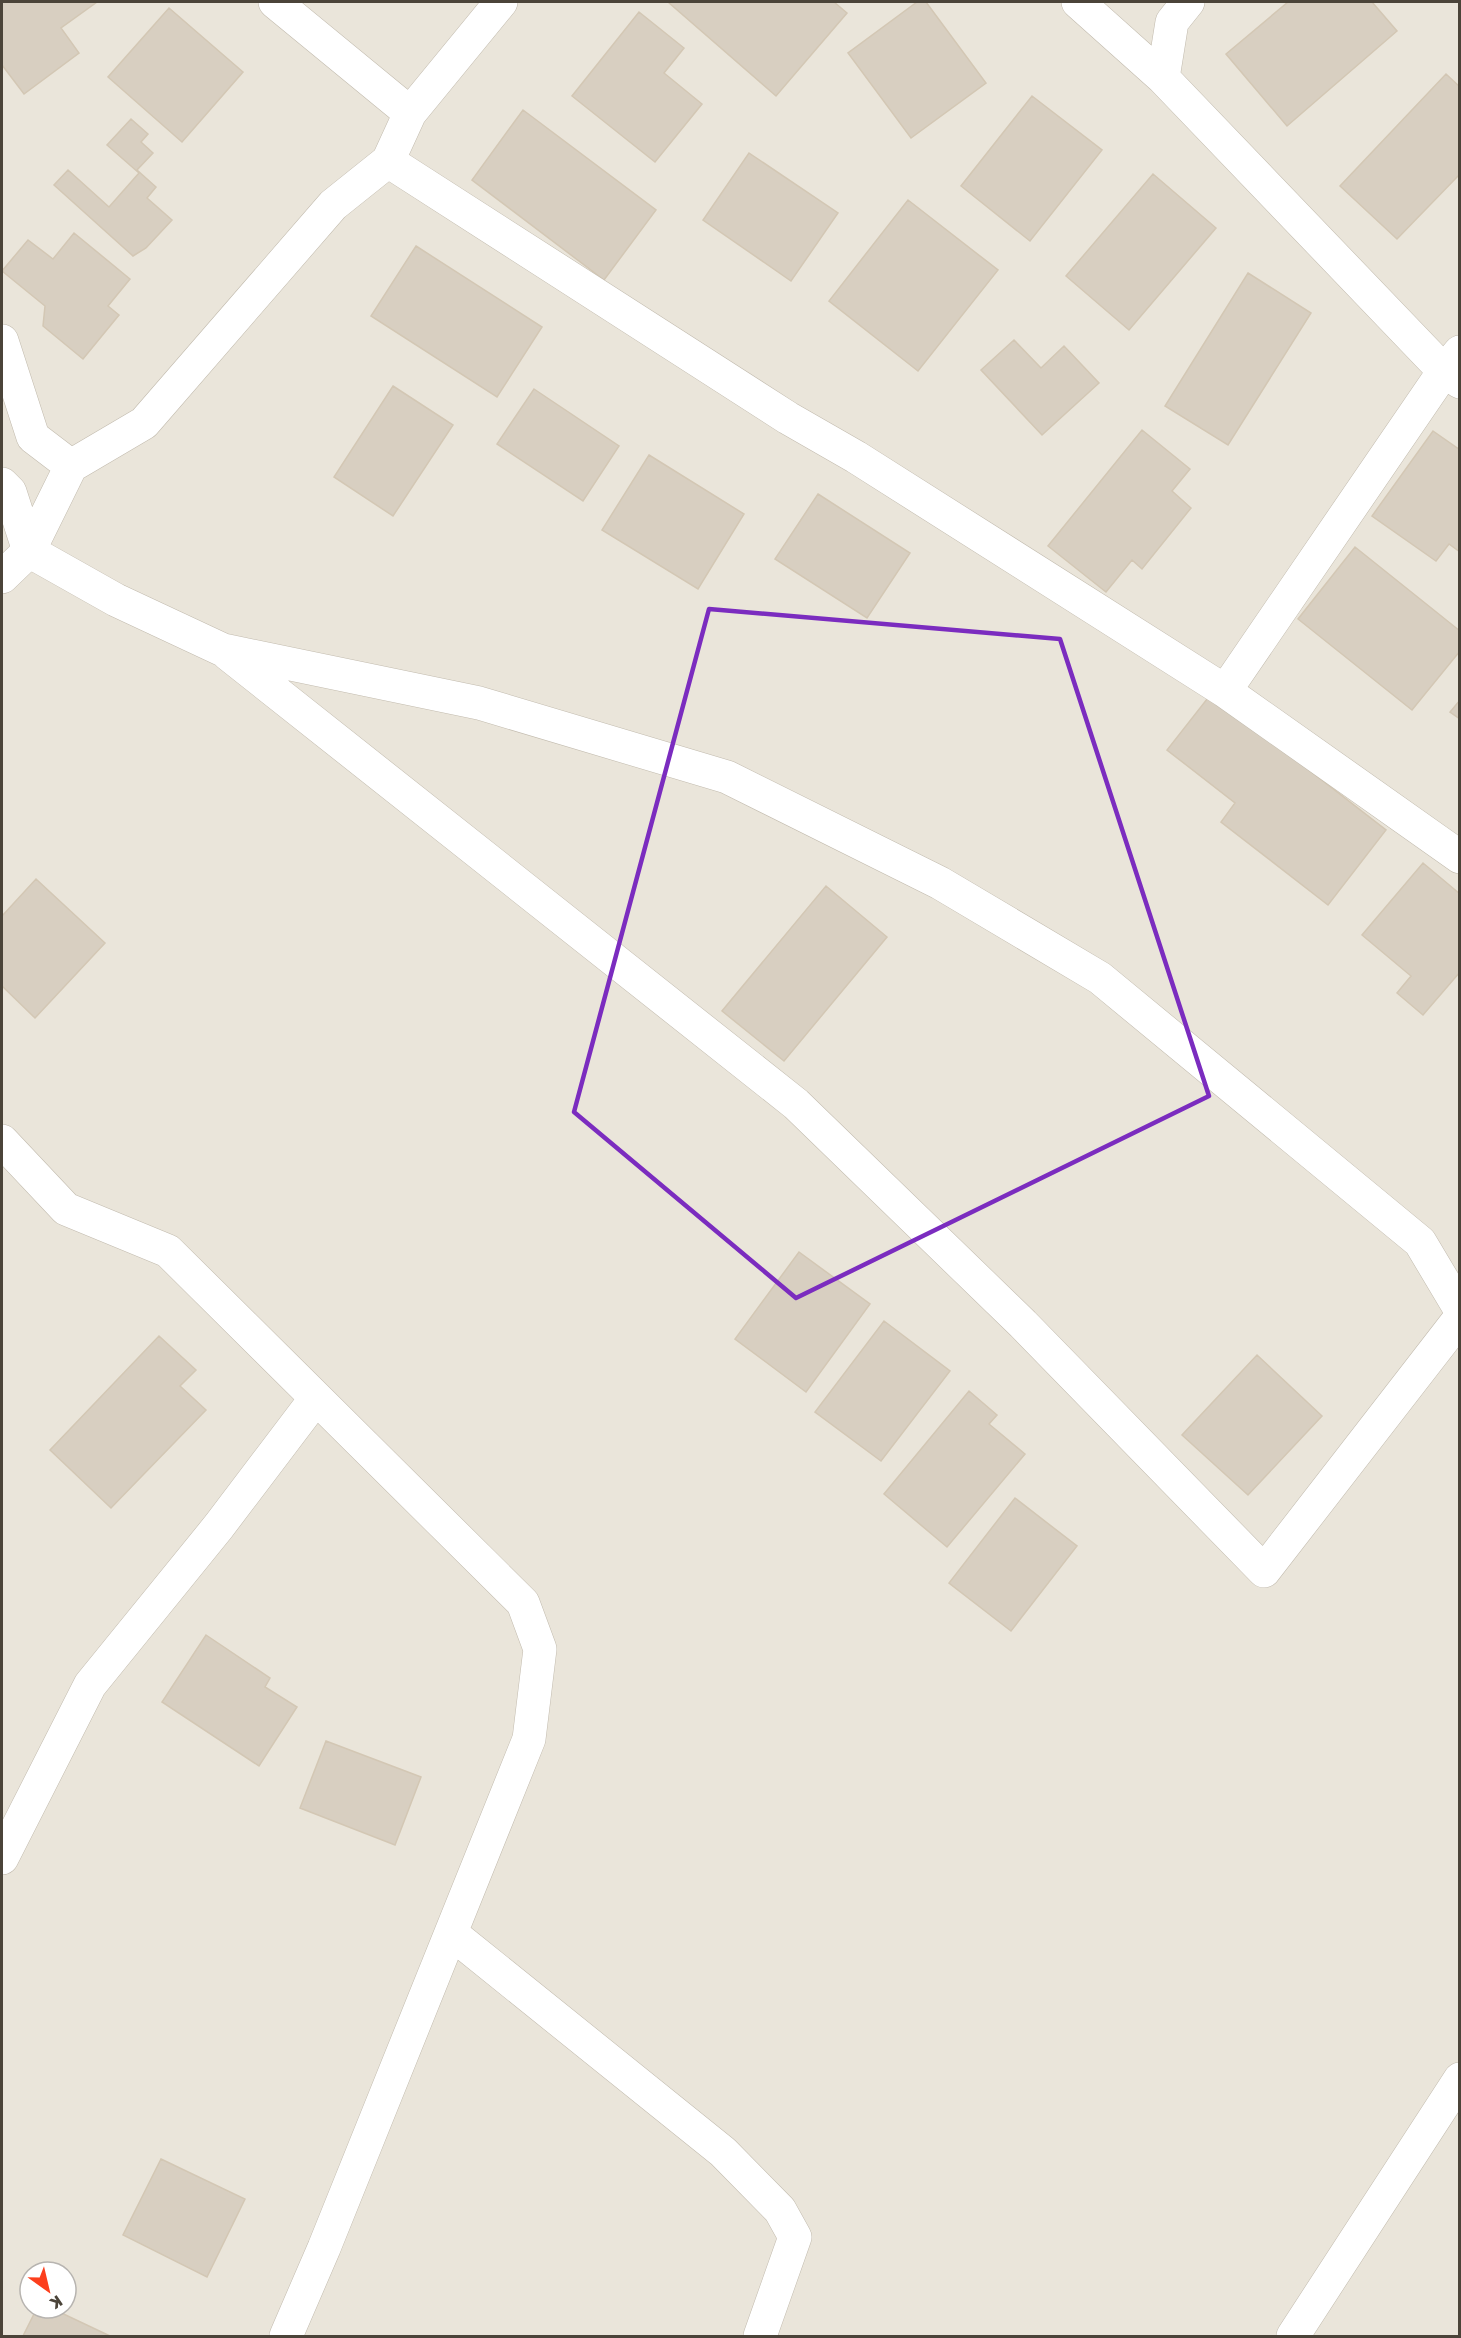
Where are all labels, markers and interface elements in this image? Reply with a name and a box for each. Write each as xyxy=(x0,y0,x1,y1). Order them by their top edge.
north arrow xyxy=(18,2260,78,2320)
text: K xyxy=(46,2291,66,2313)

